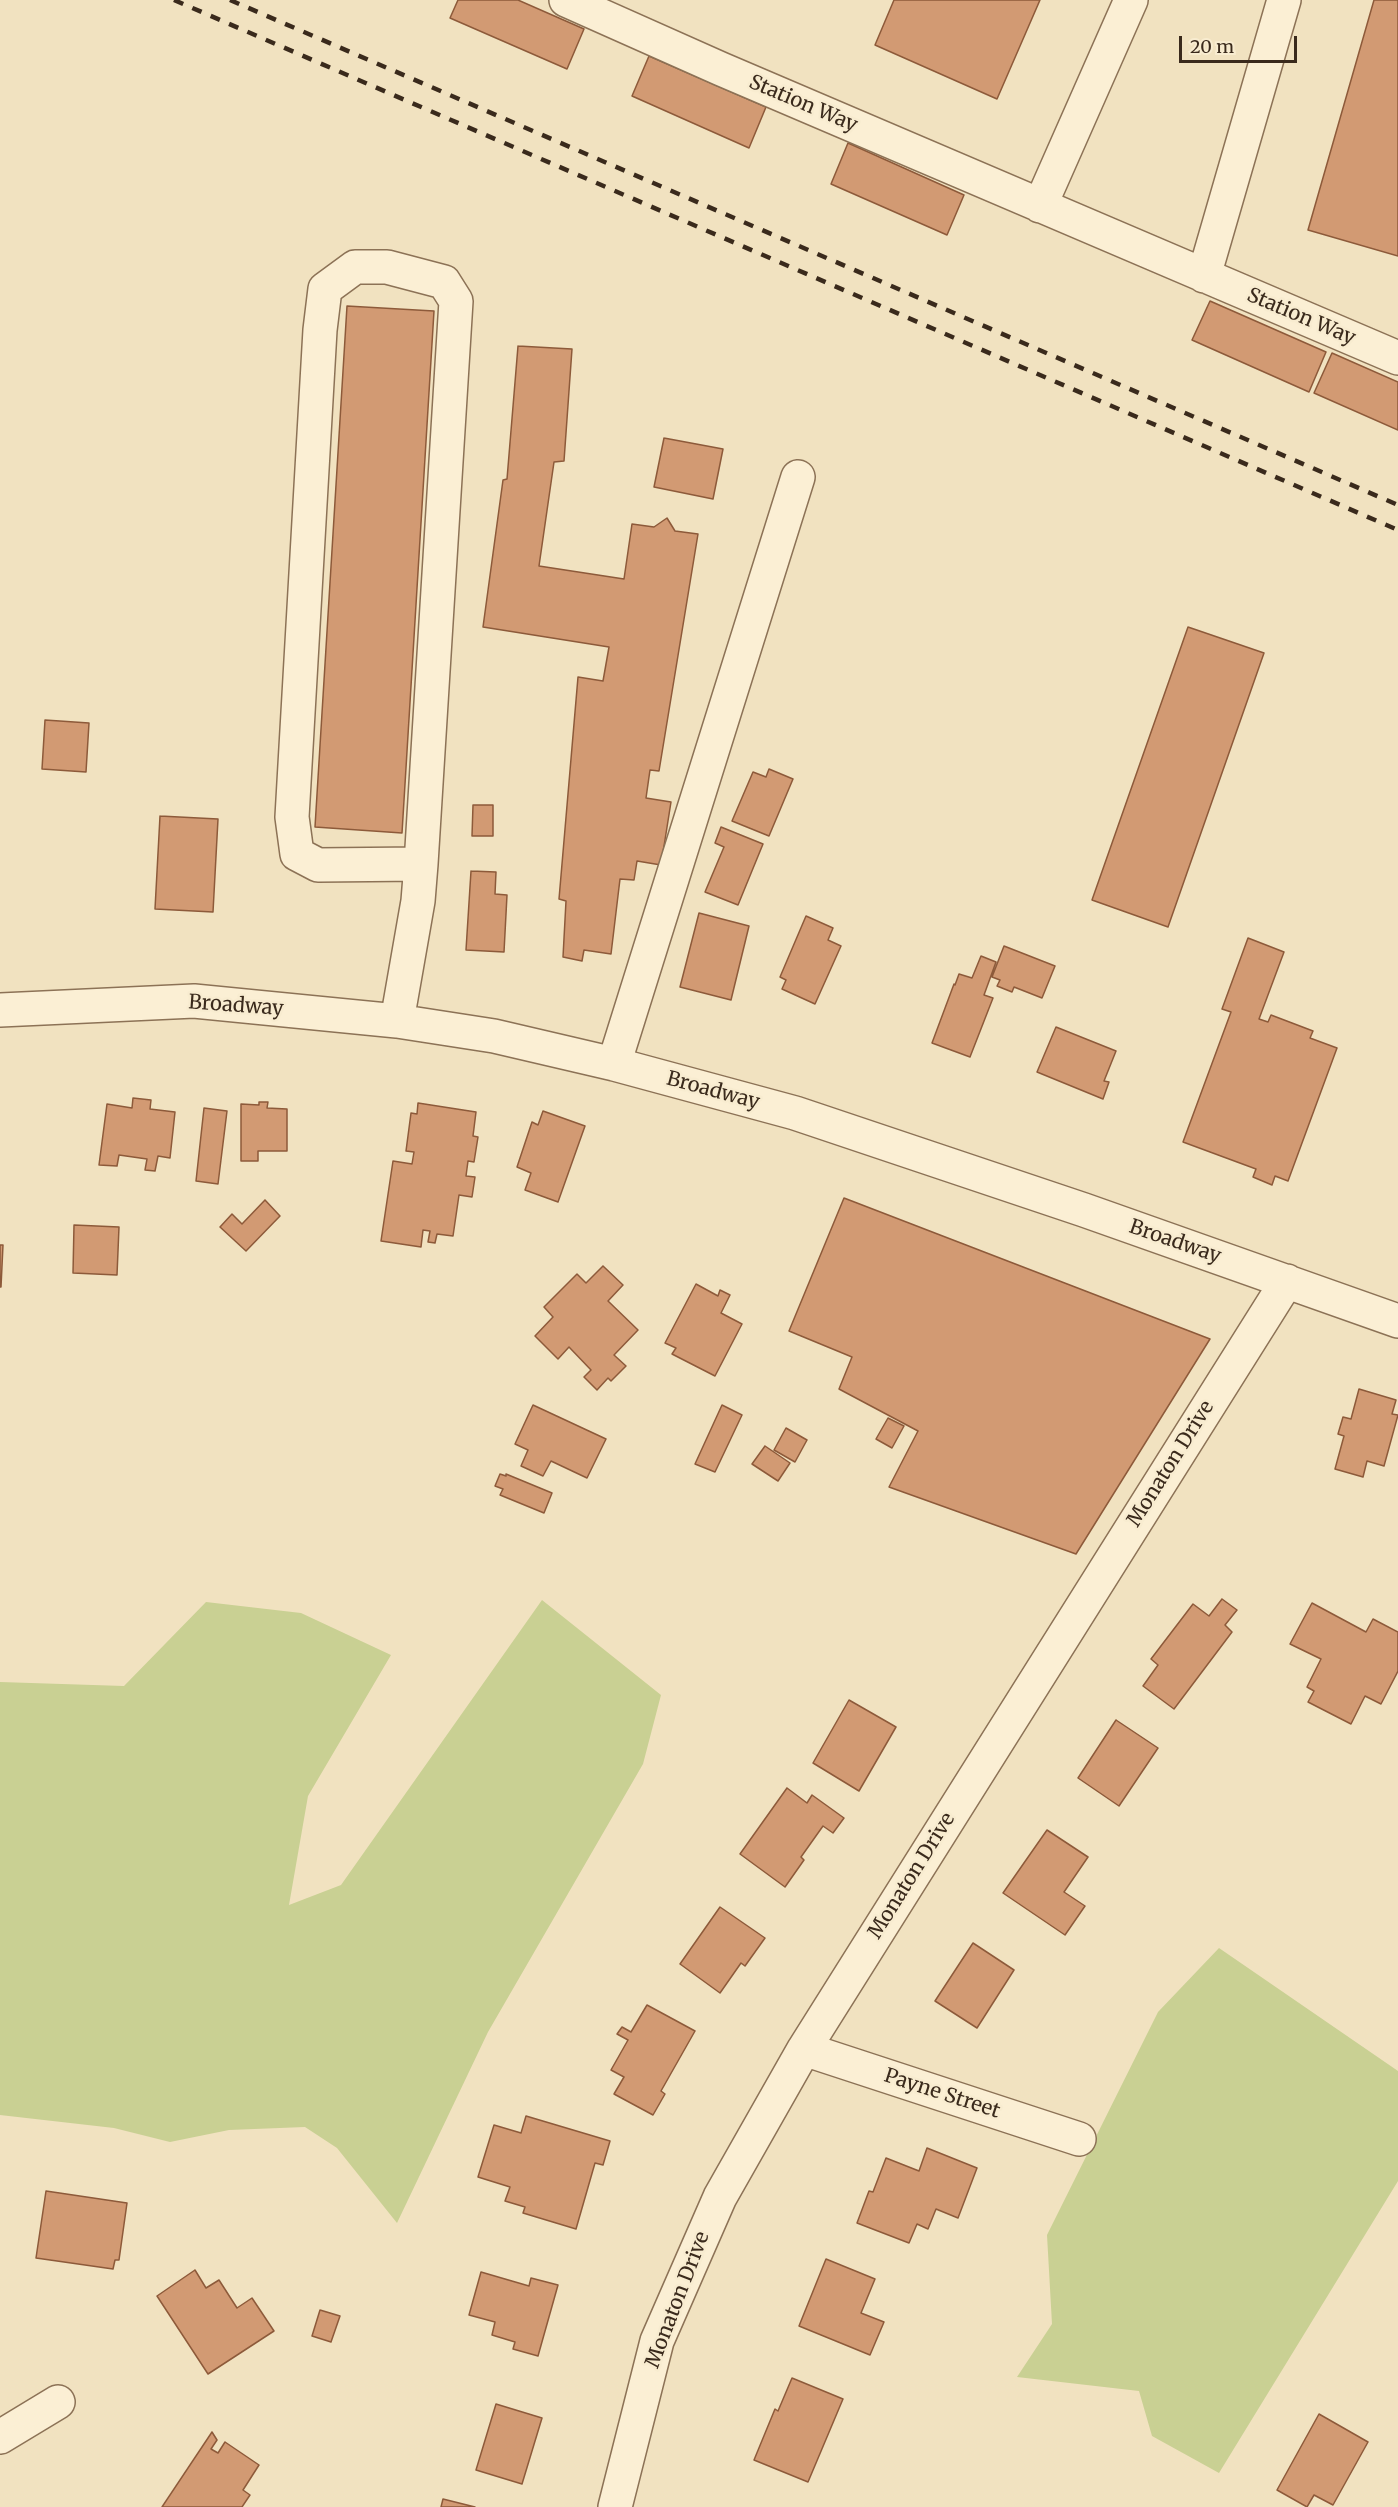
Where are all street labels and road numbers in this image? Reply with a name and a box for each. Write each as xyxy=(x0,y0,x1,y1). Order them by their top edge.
street label: Station Way xyxy=(745,70,861,138)
street label: Station Way xyxy=(1243,283,1359,351)
street label: Broadway xyxy=(188,991,284,1021)
street label: Broadway xyxy=(664,1067,762,1115)
street label: Broadway xyxy=(1126,1215,1224,1269)
street label: Monaton Drive xyxy=(1123,1397,1219,1531)
street label: Monaton Drive xyxy=(864,1809,960,1943)
street label: Payne Street xyxy=(881,2064,1003,2124)
street label: Monaton Drive xyxy=(641,2228,715,2372)

